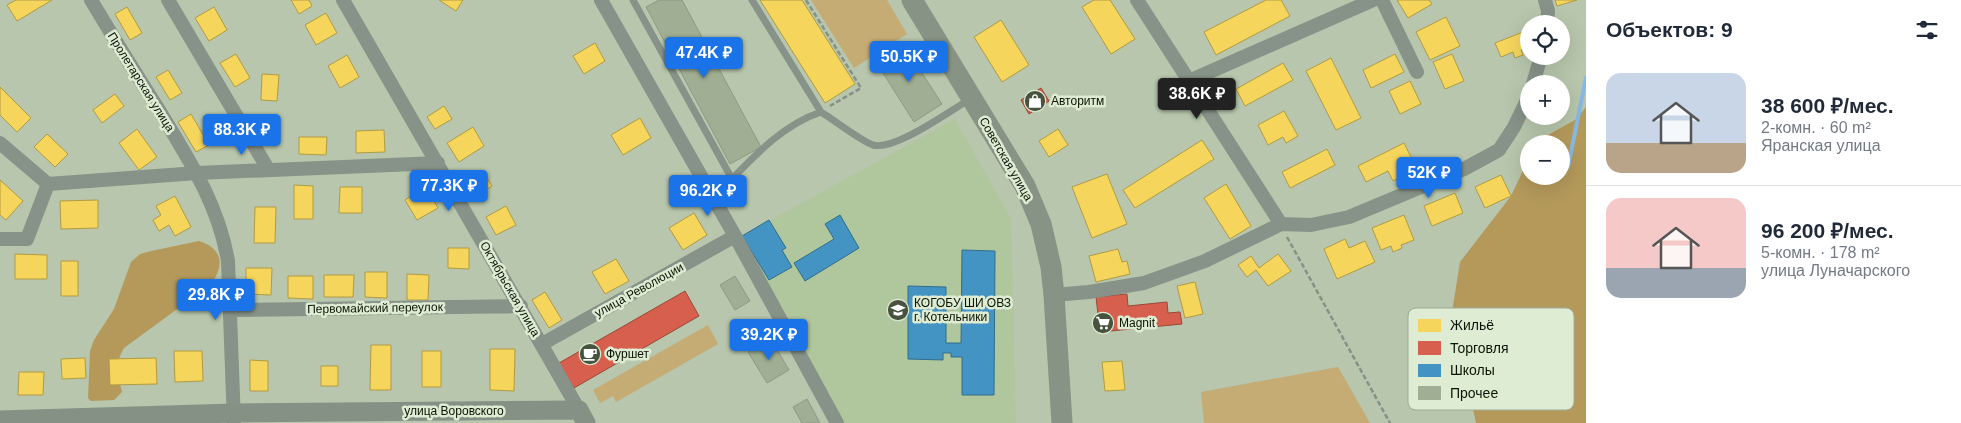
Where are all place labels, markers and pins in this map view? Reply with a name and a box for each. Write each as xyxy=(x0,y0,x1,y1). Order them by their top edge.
pin: 47.4K ₽ xyxy=(658,36,750,79)
pin: 50.5K ₽ xyxy=(863,41,955,83)
pin: 38.6K ₽ xyxy=(1151,78,1243,120)
shop icon: Авторитм xyxy=(1023,89,1047,113)
place label: Авторитм xyxy=(1051,94,1104,108)
pin: 88.3K ₽ xyxy=(196,114,288,156)
pin: 52K ₽ xyxy=(1394,156,1464,199)
pin: 77.3K ₽ xyxy=(403,170,495,212)
pin: 96.2K ₽ xyxy=(662,174,754,217)
pin: 29.8K ₽ xyxy=(170,278,262,321)
place label: КОГОБУ ШИ ОВЗ г. Котельники xyxy=(914,296,1011,324)
school or university icon: КОГОБУ ШИ ОВЗ г. Котельники xyxy=(886,298,910,322)
supermarket icon: Magnit xyxy=(1091,311,1115,335)
place label: Magnit xyxy=(1119,316,1156,330)
pin: 39.2K ₽ xyxy=(723,318,815,361)
cafe icon: Фуршет xyxy=(578,342,602,366)
place label: Фуршет xyxy=(606,347,650,361)

